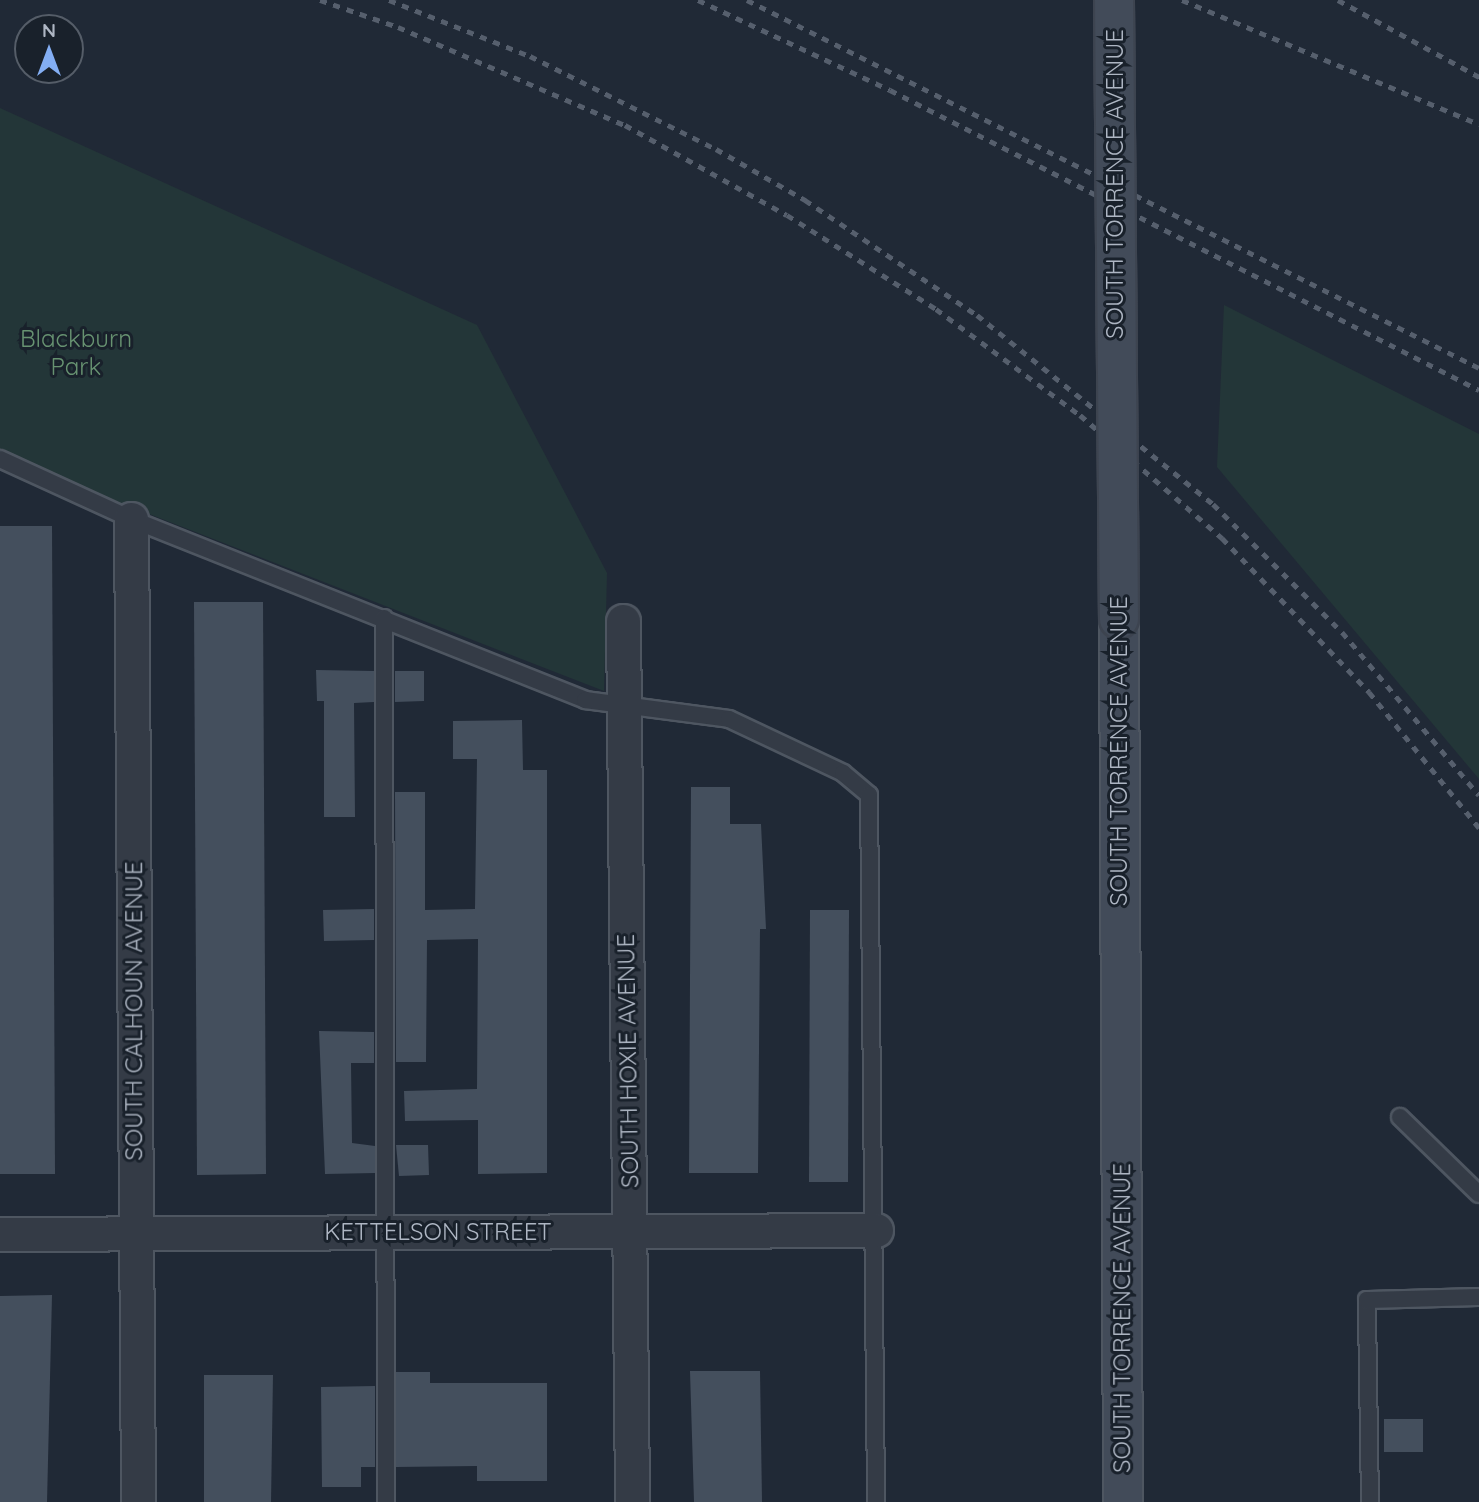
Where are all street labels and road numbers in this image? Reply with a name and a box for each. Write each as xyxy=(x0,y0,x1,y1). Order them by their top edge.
street label: SOUTH TORRENCE AVENUE xyxy=(1101,29,1129,339)
street label: SOUTH TORRENCE AVENUE xyxy=(1105,596,1133,906)
street label: SOUTH CALHOUN AVENUE xyxy=(120,861,148,1161)
street label: SOUTH HOXIE AVENUE xyxy=(611,934,645,1188)
street label: SOUTH TORRENCE AVENUE xyxy=(1108,1163,1136,1473)
street label: KETTELSON STREET xyxy=(324,1218,552,1246)

